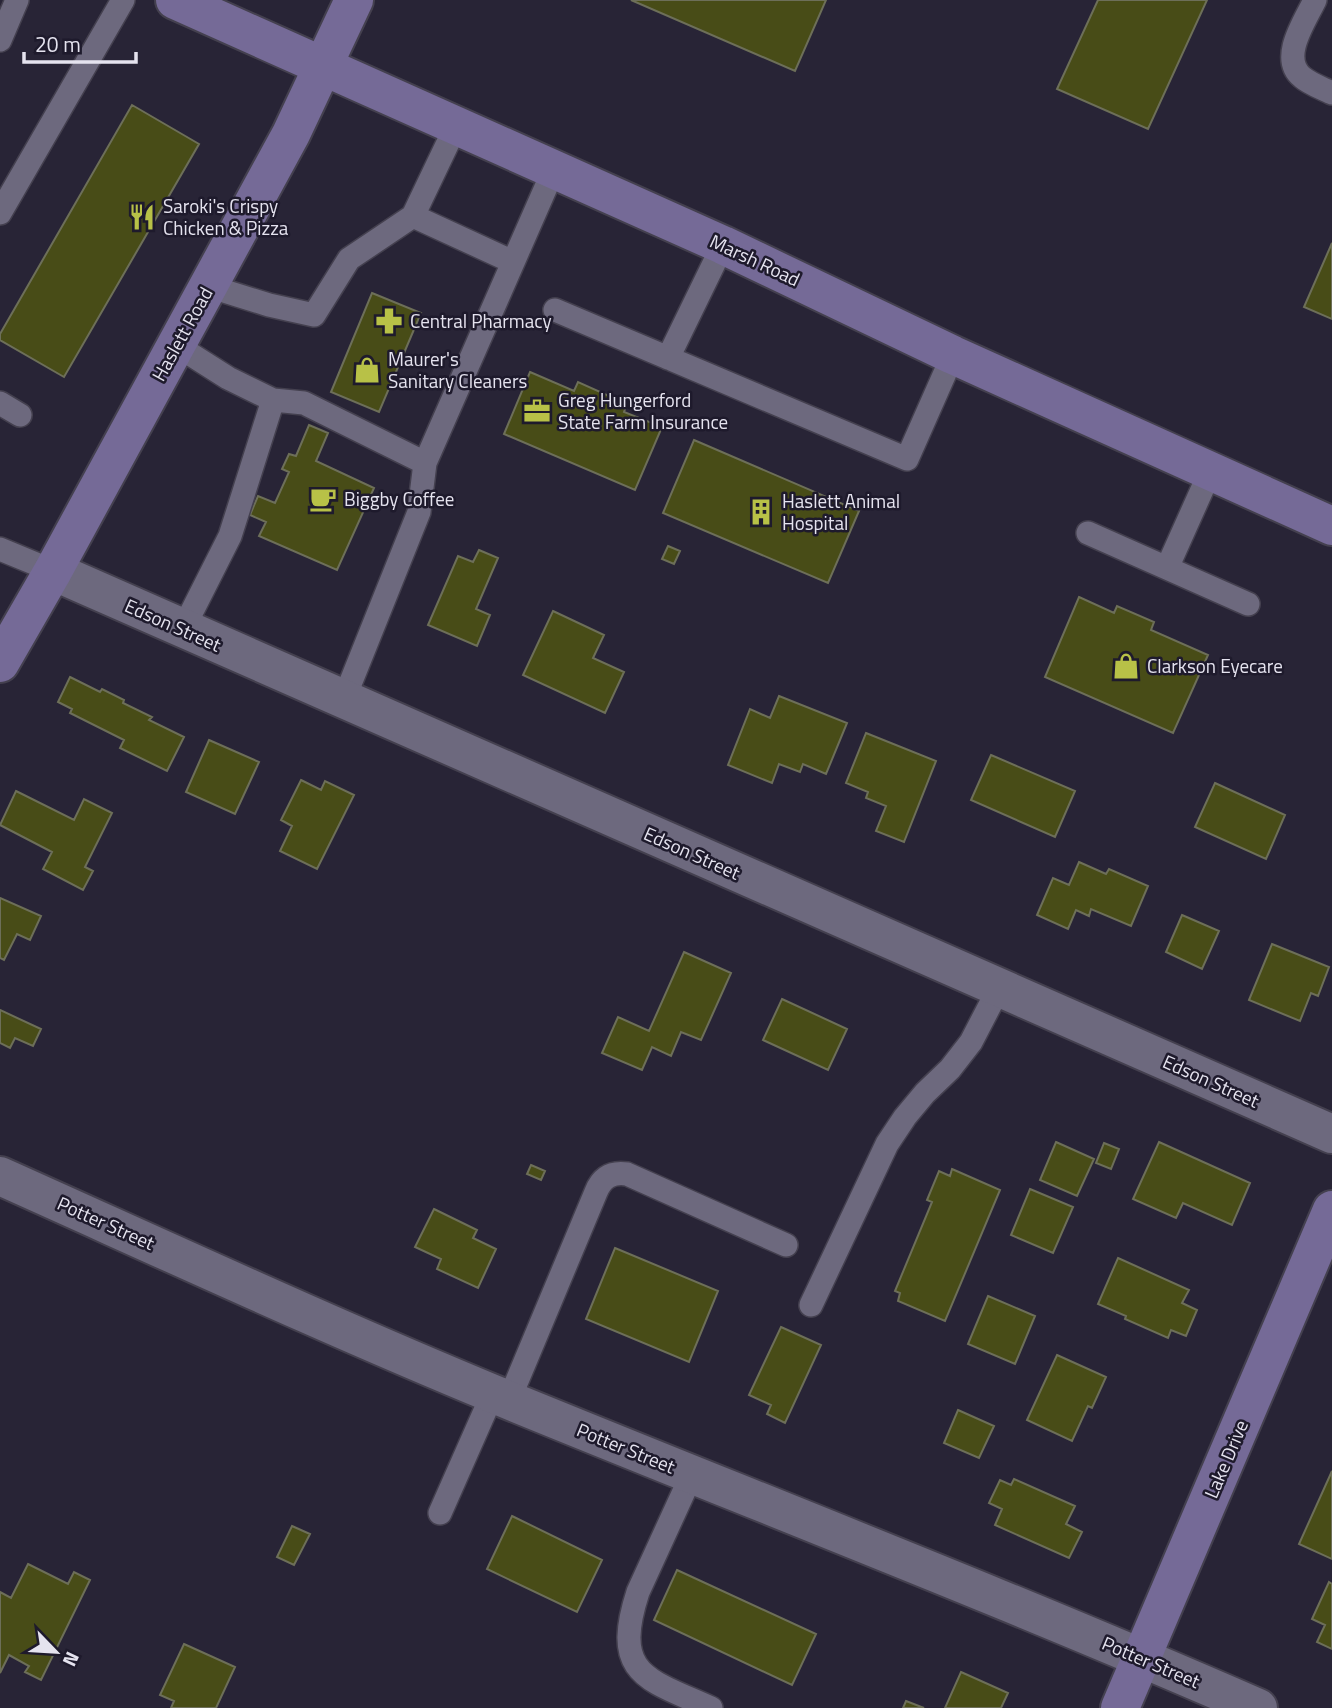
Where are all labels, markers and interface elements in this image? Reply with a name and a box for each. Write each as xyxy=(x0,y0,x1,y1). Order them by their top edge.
scale bar xyxy=(24,21,136,65)
text: 20 m xyxy=(35,28,81,60)
place label: Saroki's Crispy Chicken & Pizza xyxy=(163,191,289,242)
restaurant icon: Saroki's Crispy Chicken & Pizza xyxy=(127,202,157,232)
street label: Marsh Road xyxy=(705,226,805,293)
street label: Haslett Road xyxy=(144,281,219,386)
pharmacy icon: Central Pharmacy xyxy=(374,306,404,336)
place label: Central Pharmacy xyxy=(410,306,552,335)
place label: Maurer's Sanitary Cleaners xyxy=(388,344,528,395)
shop icon: Maurer's Sanitary Cleaners xyxy=(352,355,382,385)
place label: Greg Hungerford State Farm Insurance xyxy=(558,385,728,436)
office icon: Greg Hungerford State Farm Insurance xyxy=(522,396,552,426)
cafe icon: Biggby Coffee xyxy=(308,484,338,514)
place label: Biggby Coffee xyxy=(344,484,454,513)
place label: Haslett Animal Hospital xyxy=(782,486,900,537)
building icon: Haslett Animal Hospital xyxy=(746,497,776,527)
street label: Edson Street xyxy=(120,590,226,659)
shop icon: Clarkson Eyecare xyxy=(1111,651,1141,681)
place label: Clarkson Eyecare xyxy=(1147,651,1283,680)
street label: Edson Street xyxy=(639,818,745,887)
street label: Edson Street xyxy=(1158,1046,1264,1115)
street label: Potter Street xyxy=(53,1188,160,1257)
street label: Potter Street xyxy=(573,1415,680,1481)
street label: Lake Drive xyxy=(1196,1415,1255,1503)
north arrow xyxy=(21,1617,91,1687)
street label: Potter Street xyxy=(1098,1628,1205,1695)
text: N xyxy=(56,1647,88,1671)

